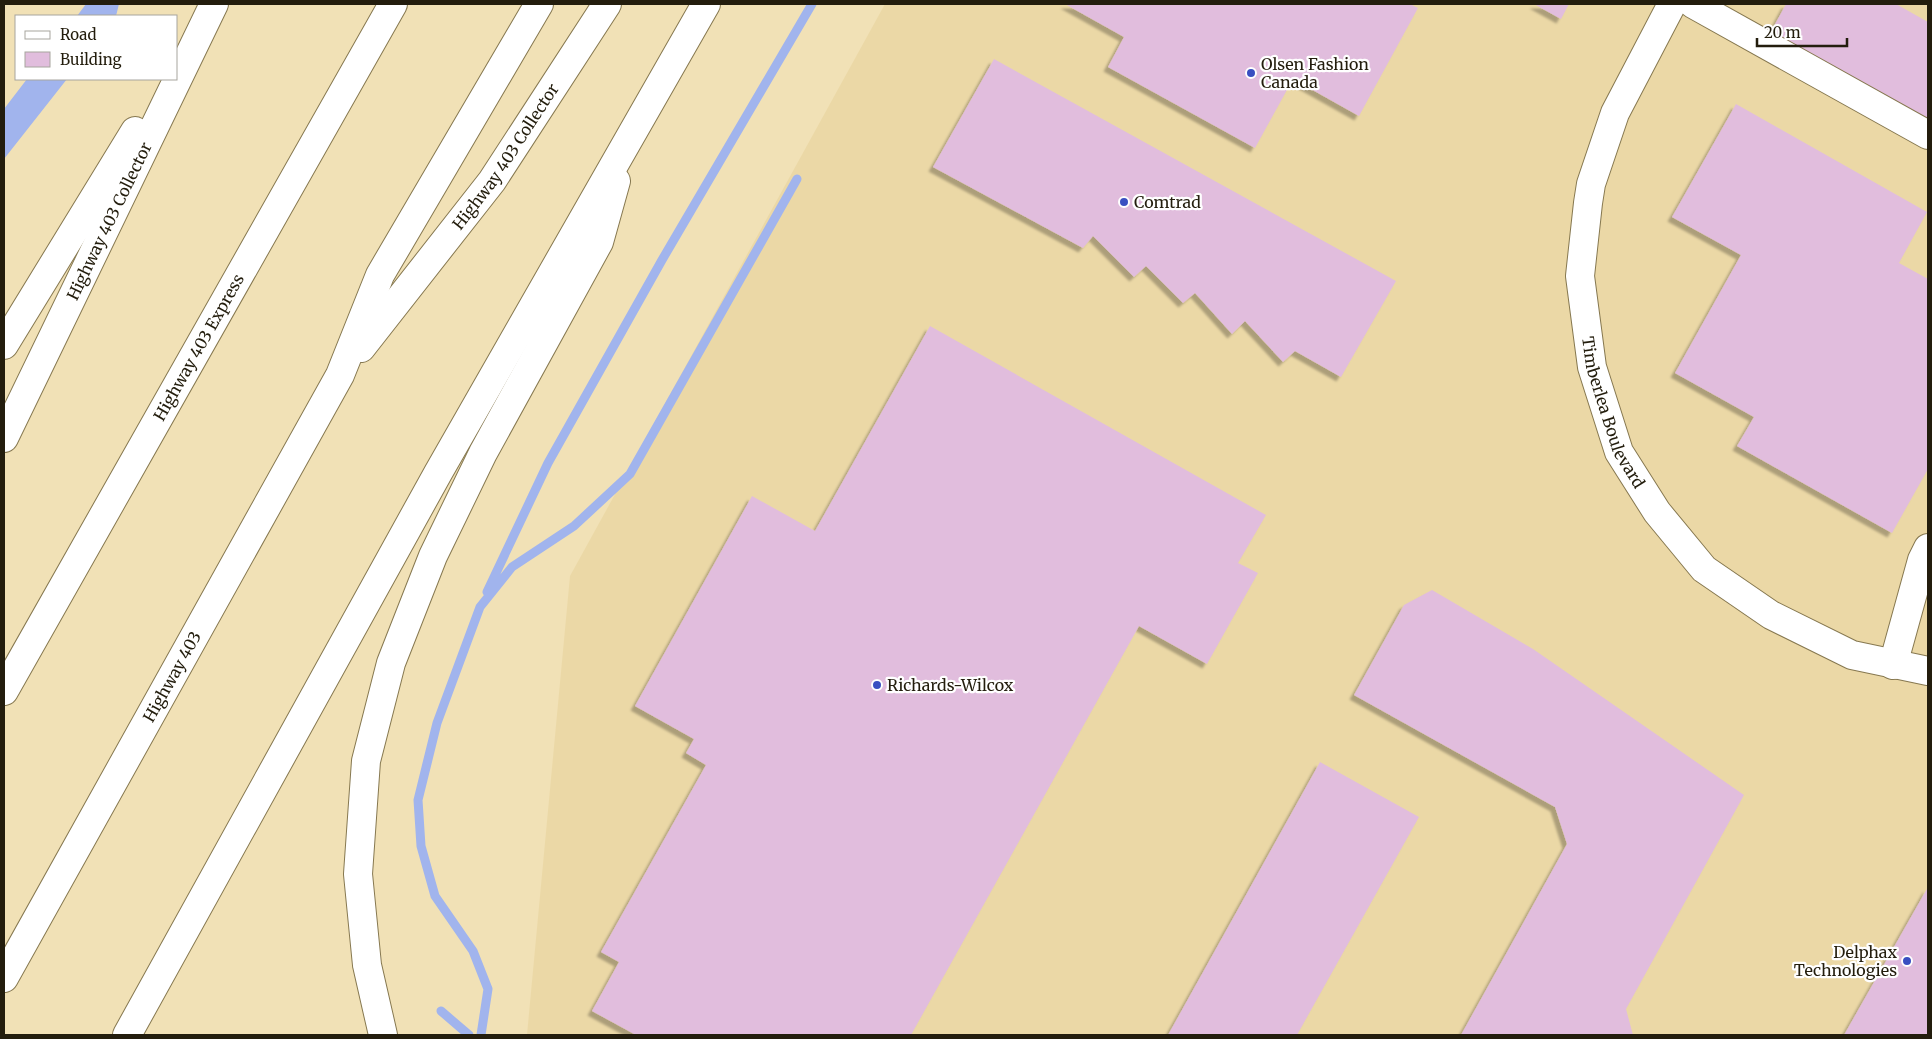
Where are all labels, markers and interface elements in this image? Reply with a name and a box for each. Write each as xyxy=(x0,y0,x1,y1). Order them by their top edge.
legend xyxy=(15,15,178,80)
scale bar xyxy=(1757,15,1847,47)
text: 20 m xyxy=(1764,23,1801,42)
text: Road xyxy=(60,25,96,44)
text: Building xyxy=(60,50,122,69)
place label: Olsen Fashion Canada xyxy=(1261,54,1369,92)
marker: Olsen Fashion Canada xyxy=(1245,67,1257,79)
street label: Highway 403 Collector xyxy=(448,80,563,233)
street label: Highway 403 Collector xyxy=(62,139,156,303)
place label: Comtrad xyxy=(1134,192,1201,212)
marker: Comtrad xyxy=(1118,196,1130,208)
street label: Highway 403 Express xyxy=(149,270,248,424)
street label: Timberlea Boulevard xyxy=(1578,335,1649,492)
street label: Highway 403 xyxy=(139,628,205,726)
place label: Richards-Wilcox xyxy=(887,675,1014,695)
marker: Richards-Wilcox xyxy=(871,679,883,691)
place label: Delphax Technologies xyxy=(1794,942,1897,980)
marker: Delphax Technologies xyxy=(1901,955,1913,967)

